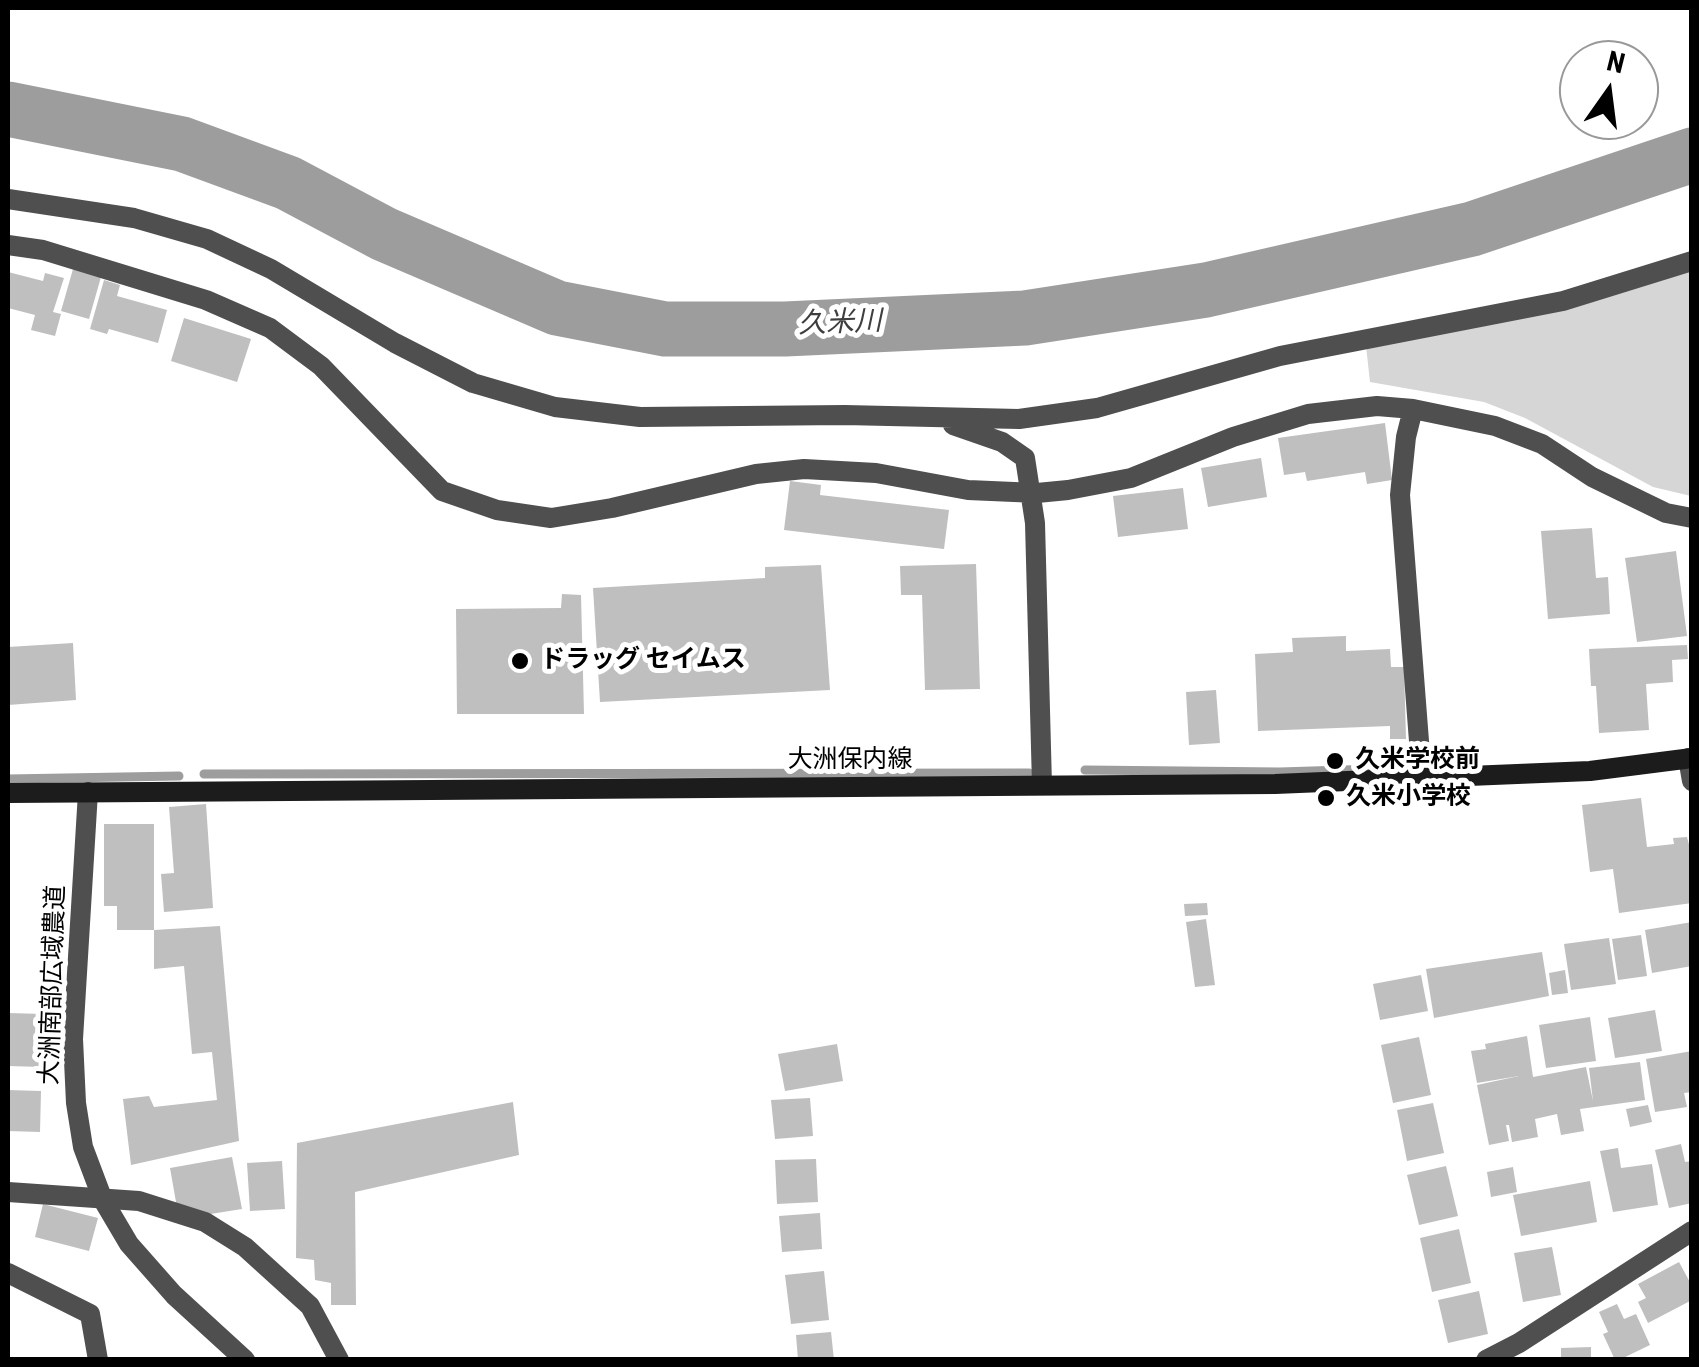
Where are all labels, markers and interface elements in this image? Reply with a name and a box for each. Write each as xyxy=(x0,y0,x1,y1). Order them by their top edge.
north arrow xyxy=(1559,40,1659,140)
text: N xyxy=(1604,44,1628,80)
water label: 久米川 xyxy=(797,306,883,342)
place label: ドラッグ セイムス xyxy=(540,646,746,676)
marker: ドラッグ セイムス xyxy=(509,650,531,672)
street label: 大洲保内線 xyxy=(788,746,912,776)
place label: 久米学校前 xyxy=(1355,746,1480,776)
marker: 久米学校前 xyxy=(1324,750,1346,772)
place label: 久米小学校 xyxy=(1346,783,1471,813)
marker: 久米小学校 xyxy=(1315,787,1337,809)
street label: 大洲南部広域農道 xyxy=(36,885,72,1085)

